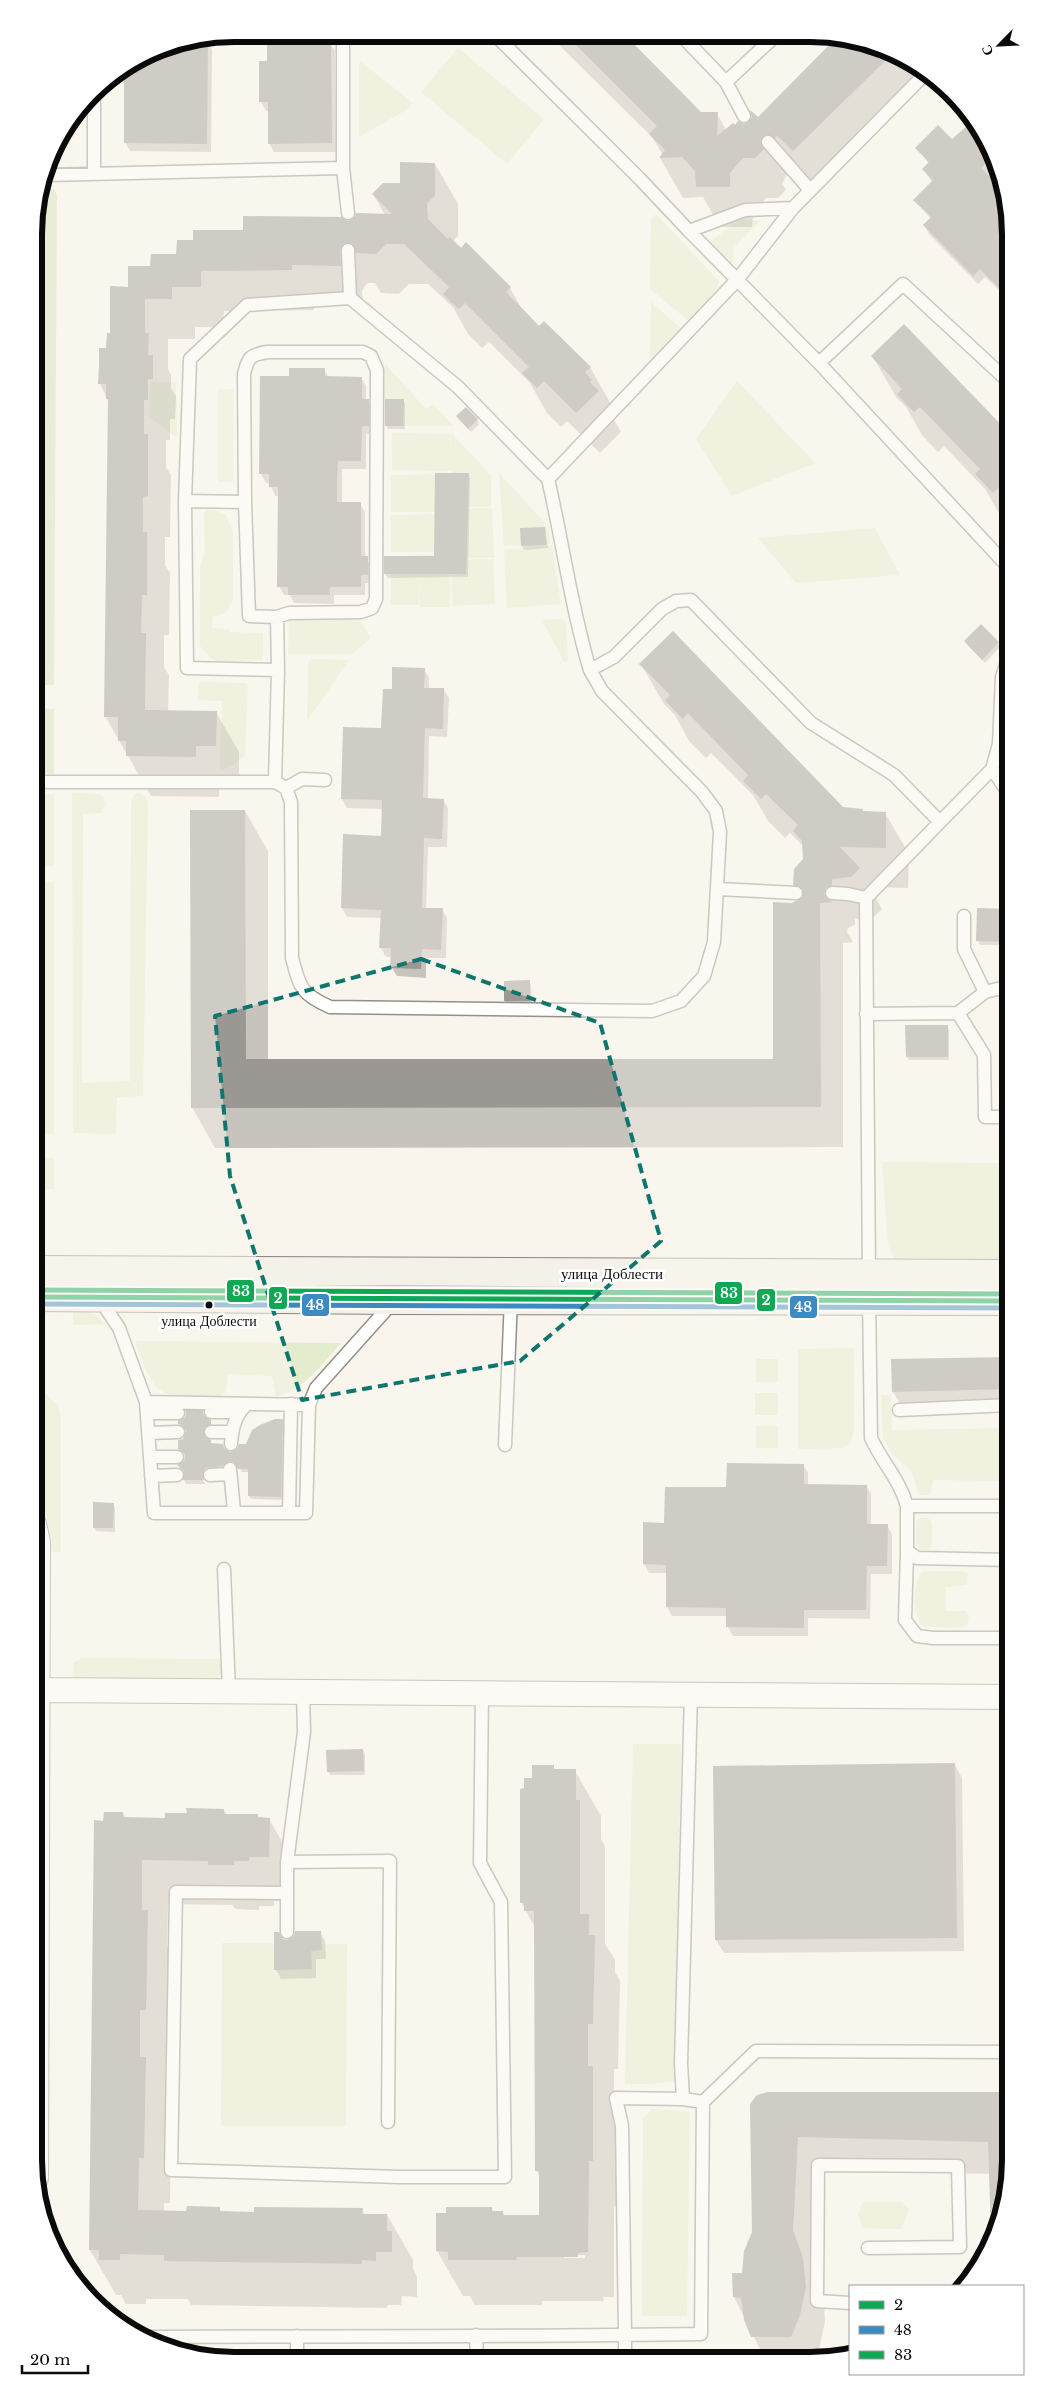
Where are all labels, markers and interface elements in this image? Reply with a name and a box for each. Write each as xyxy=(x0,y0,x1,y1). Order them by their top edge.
north arrow xyxy=(974,20,1024,70)
text: С xyxy=(977,42,997,59)
street label: улица Доблести xyxy=(561,1264,663,1283)
line badge: 83 xyxy=(226,1279,255,1303)
line badge: 83 xyxy=(714,1281,743,1305)
text: 83 xyxy=(232,1282,250,1300)
text: 83 xyxy=(720,1284,738,1302)
line badge: 2 xyxy=(268,1286,288,1310)
line badge: 2 xyxy=(756,1288,776,1312)
text: 2 xyxy=(273,1289,283,1307)
text: 2 xyxy=(761,1291,771,1309)
line badge: 48 xyxy=(301,1293,330,1317)
line badge: 48 xyxy=(789,1295,818,1319)
text: 48 xyxy=(306,1296,324,1314)
text: 48 xyxy=(794,1298,812,1316)
marker: улица Доблести xyxy=(204,1300,214,1310)
place label: улица Доблести xyxy=(161,1312,257,1330)
legend xyxy=(849,2285,1024,2375)
text: 2 xyxy=(894,2295,903,2314)
text: 48 xyxy=(894,2320,912,2339)
scale bar xyxy=(22,2342,89,2374)
text: 83 xyxy=(894,2345,912,2364)
text: 20 m xyxy=(30,2350,70,2369)

